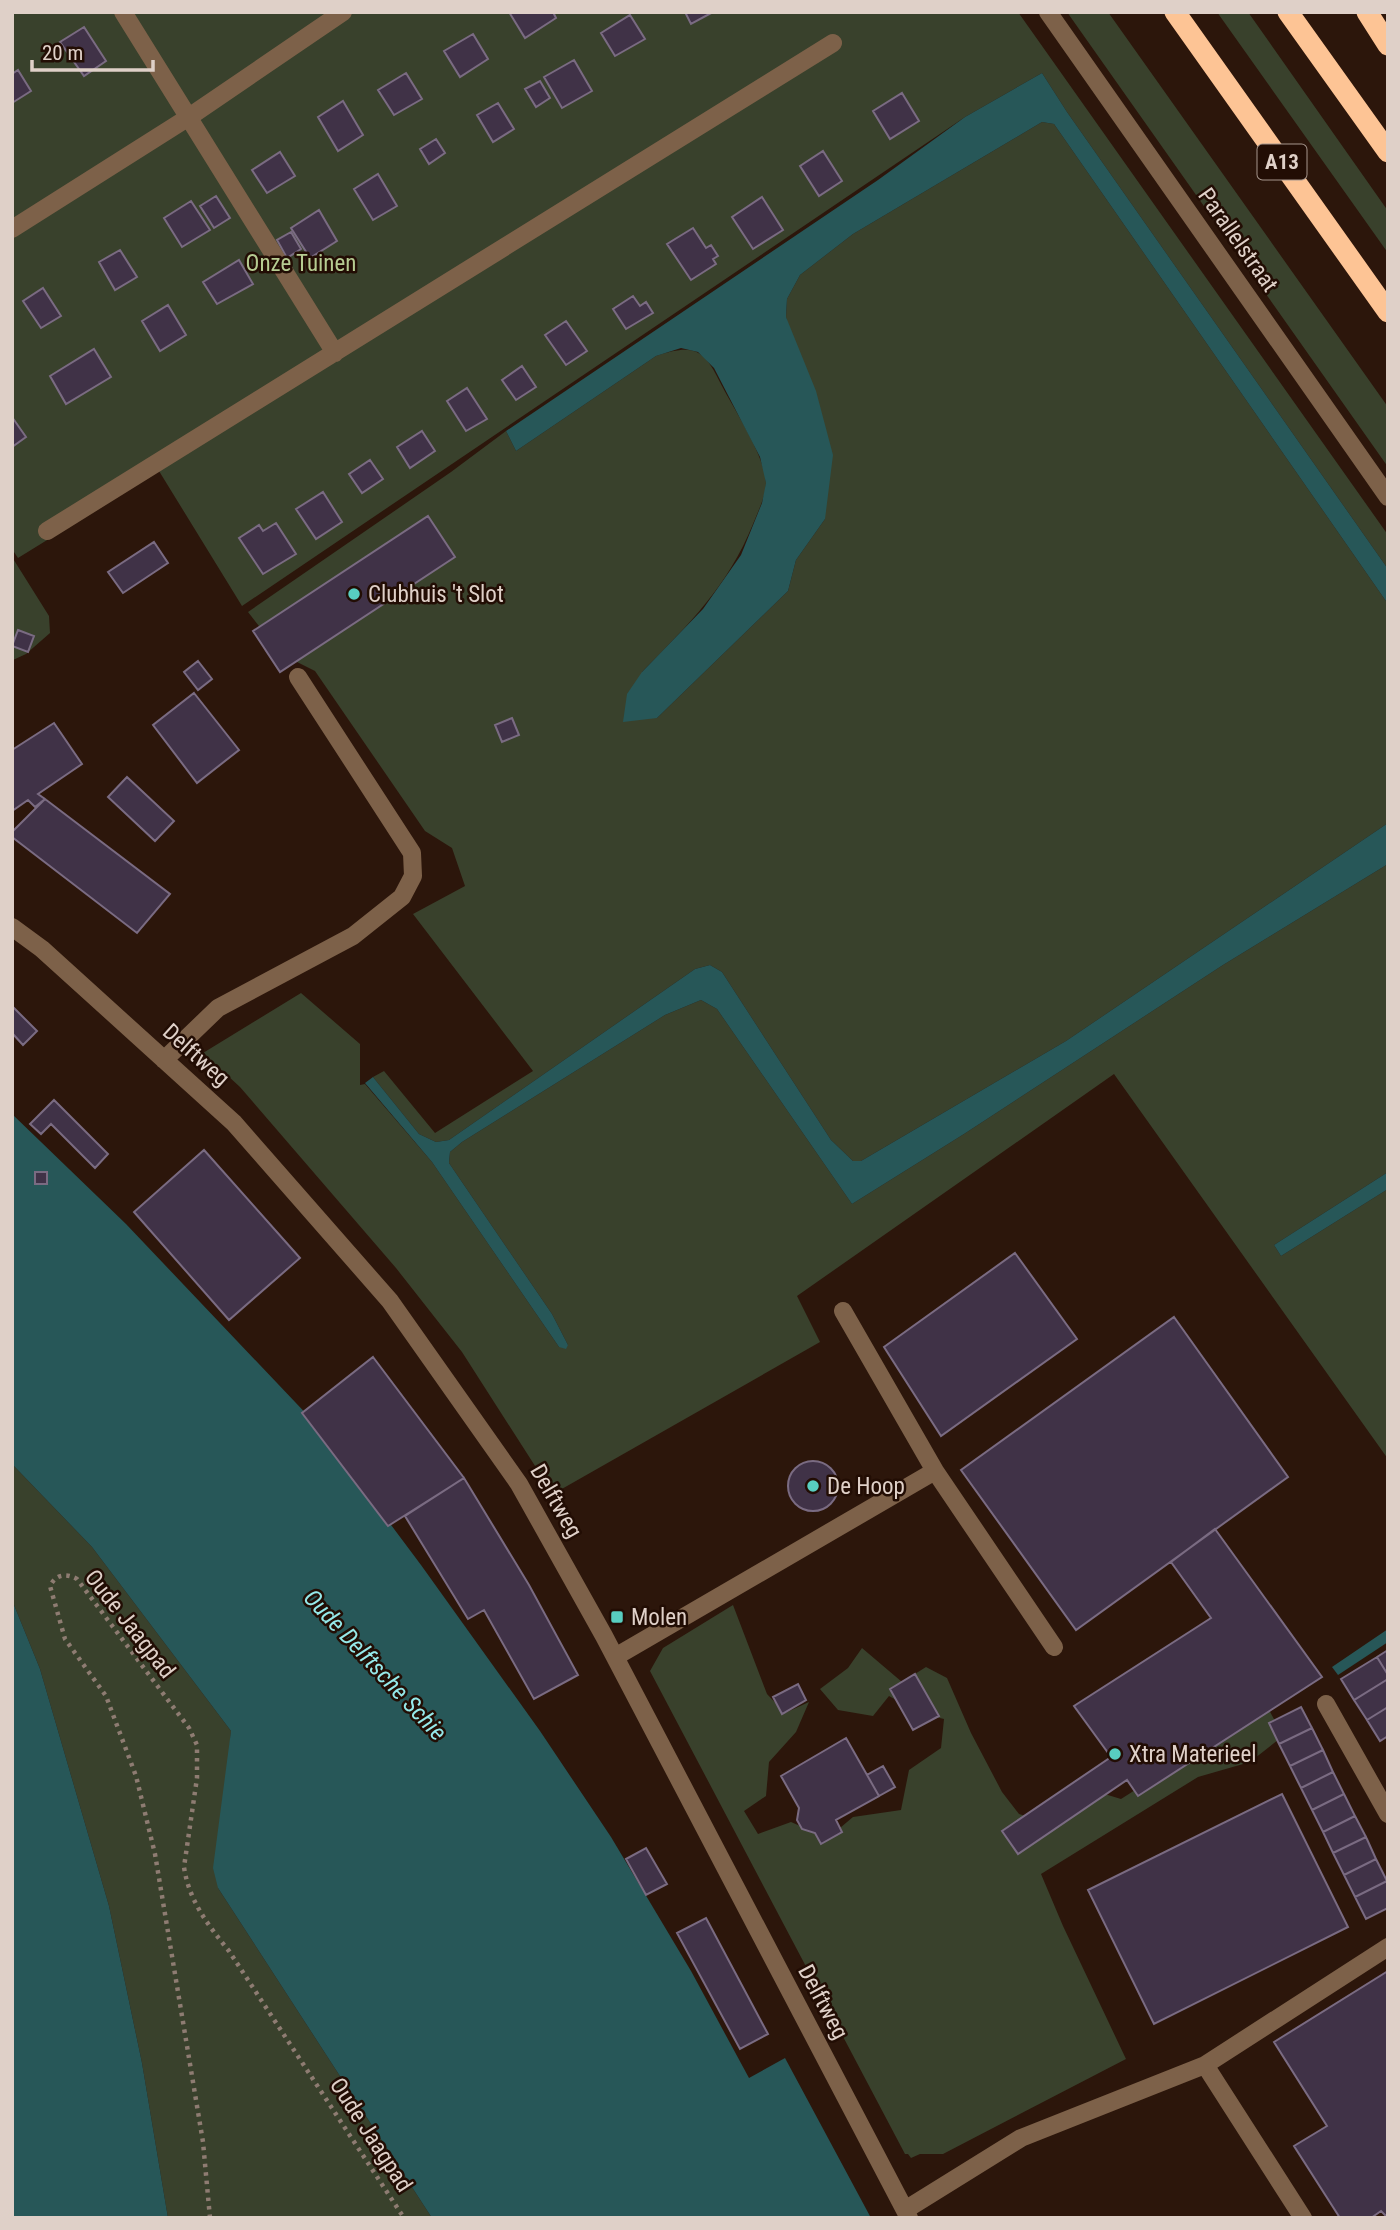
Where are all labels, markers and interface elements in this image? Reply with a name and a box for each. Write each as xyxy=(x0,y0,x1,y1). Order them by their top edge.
scale bar xyxy=(32,28,152,72)
text: 20 m xyxy=(42,41,83,65)
road number: A13 xyxy=(1258,144,1306,180)
street label: Parallelstraat xyxy=(1192,183,1284,297)
park label: Onze Tuinen xyxy=(246,250,356,277)
place label: Clubhuis 't Slot xyxy=(368,581,504,608)
marker: Clubhuis 't Slot xyxy=(346,586,362,602)
street label: Delftweg xyxy=(157,1018,235,1092)
street label: Delftweg xyxy=(524,1459,588,1543)
place label: De Hoop xyxy=(827,1473,905,1500)
marker: De Hoop xyxy=(805,1478,821,1494)
street label: Oude Jaagpad xyxy=(79,1564,181,1684)
water label: Oude Delftsche Schie xyxy=(298,1584,452,1746)
place label: Molen xyxy=(631,1604,687,1631)
marker: Molen xyxy=(609,1609,625,1625)
place label: Xtra Materieel xyxy=(1129,1741,1256,1768)
marker: Xtra Materieel xyxy=(1107,1746,1123,1762)
street label: Delftweg xyxy=(792,1960,854,2044)
street label: Oude Jaagpad xyxy=(324,2073,418,2197)

